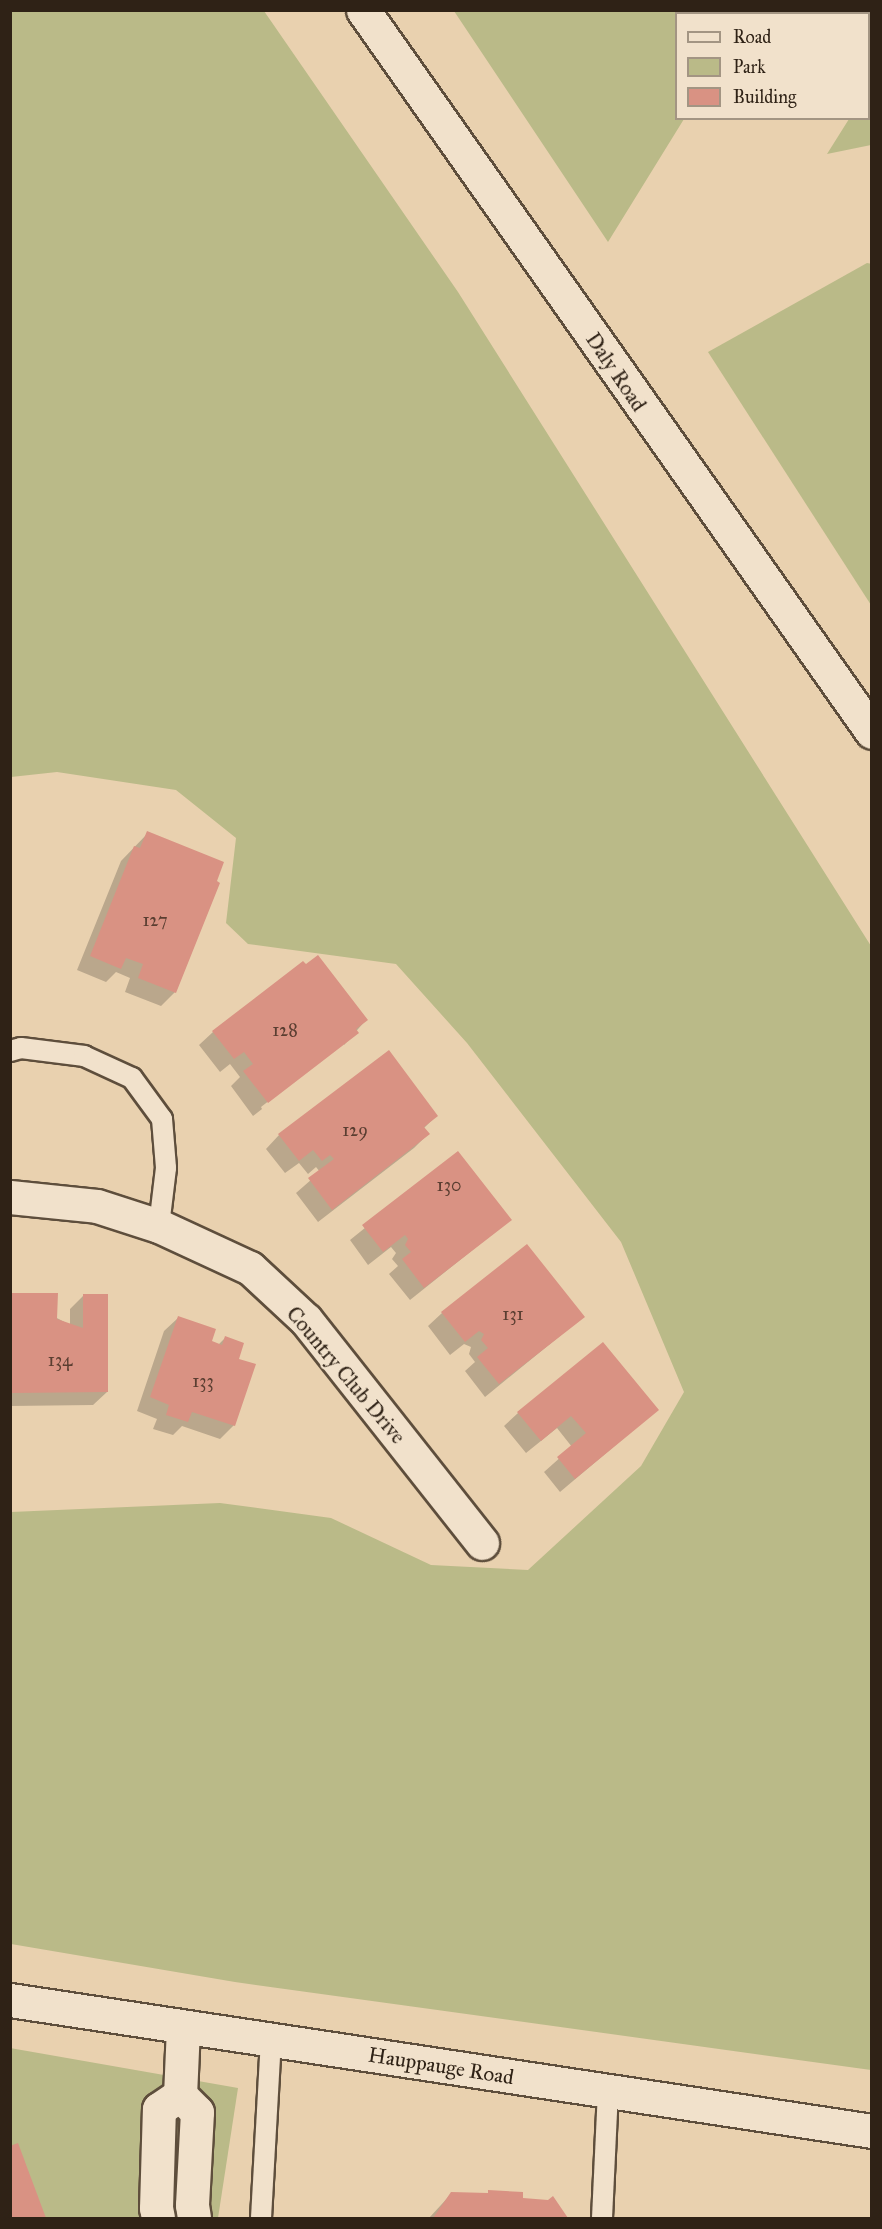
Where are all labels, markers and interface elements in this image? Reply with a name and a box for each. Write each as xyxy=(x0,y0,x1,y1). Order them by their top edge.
legend xyxy=(675,12,870,120)
text: Road xyxy=(733,26,771,48)
text: Park xyxy=(733,56,766,78)
text: Building xyxy=(733,86,796,108)
street label: Daly Road xyxy=(580,328,652,416)
house number: 127 xyxy=(142,909,168,931)
house number: 128 xyxy=(272,1019,298,1041)
house number: 129 xyxy=(342,1119,368,1141)
house number: 130 xyxy=(437,1174,461,1196)
street label: Country Club Drive xyxy=(281,1301,411,1449)
house number: 131 xyxy=(502,1303,524,1325)
house number: 134 xyxy=(48,1349,72,1371)
house number: 133 xyxy=(192,1370,214,1392)
street label: Hauppauge Road xyxy=(366,2042,516,2090)

